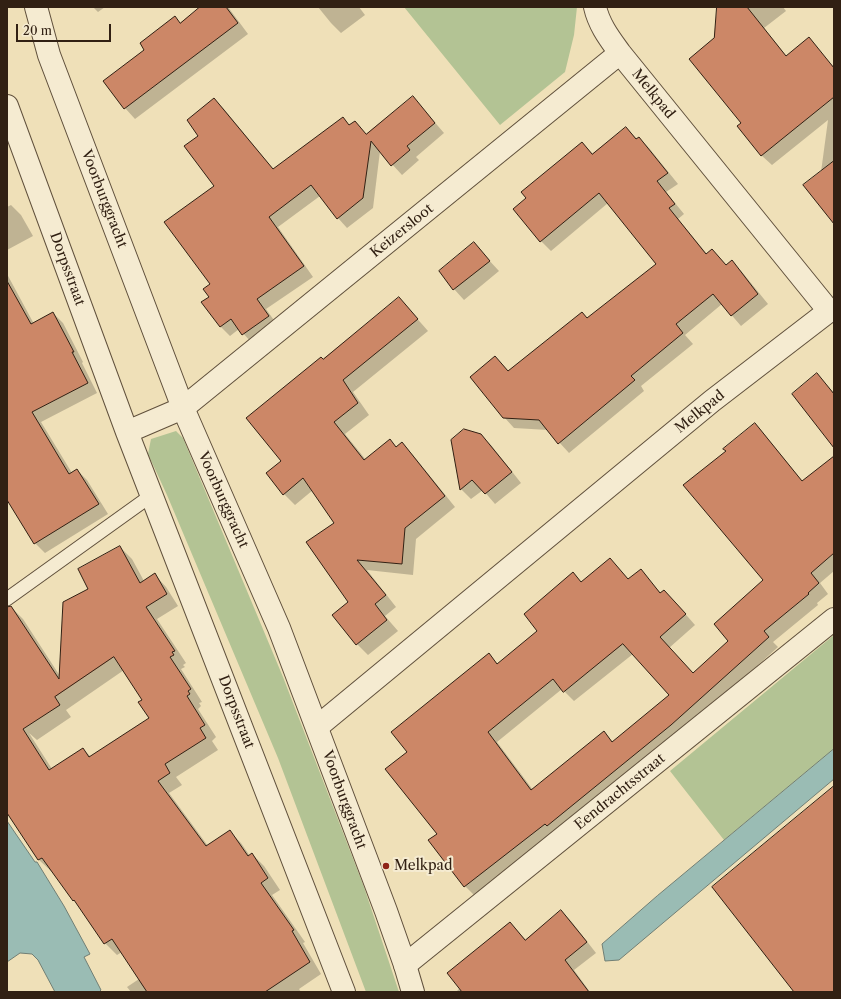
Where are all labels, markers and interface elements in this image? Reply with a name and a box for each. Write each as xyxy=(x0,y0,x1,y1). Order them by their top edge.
scale bar xyxy=(18,16,113,42)
text: 20 m xyxy=(23,23,52,38)
street label: Melkpad xyxy=(628,66,678,122)
street label: Voorburggracht xyxy=(78,148,130,250)
street label: Keizersloot xyxy=(367,201,437,261)
street label: Dorpsstraat xyxy=(46,230,88,308)
street label: Melkpad xyxy=(672,387,728,437)
street label: Voorburggracht xyxy=(194,449,252,551)
street label: Dorpsstraat xyxy=(214,673,258,751)
street label: Voorburggracht xyxy=(318,748,370,852)
street label: Eendrachtsstraat xyxy=(571,750,669,834)
place label: Melkpad xyxy=(394,858,452,874)
marker: Melkpad xyxy=(381,861,391,871)

